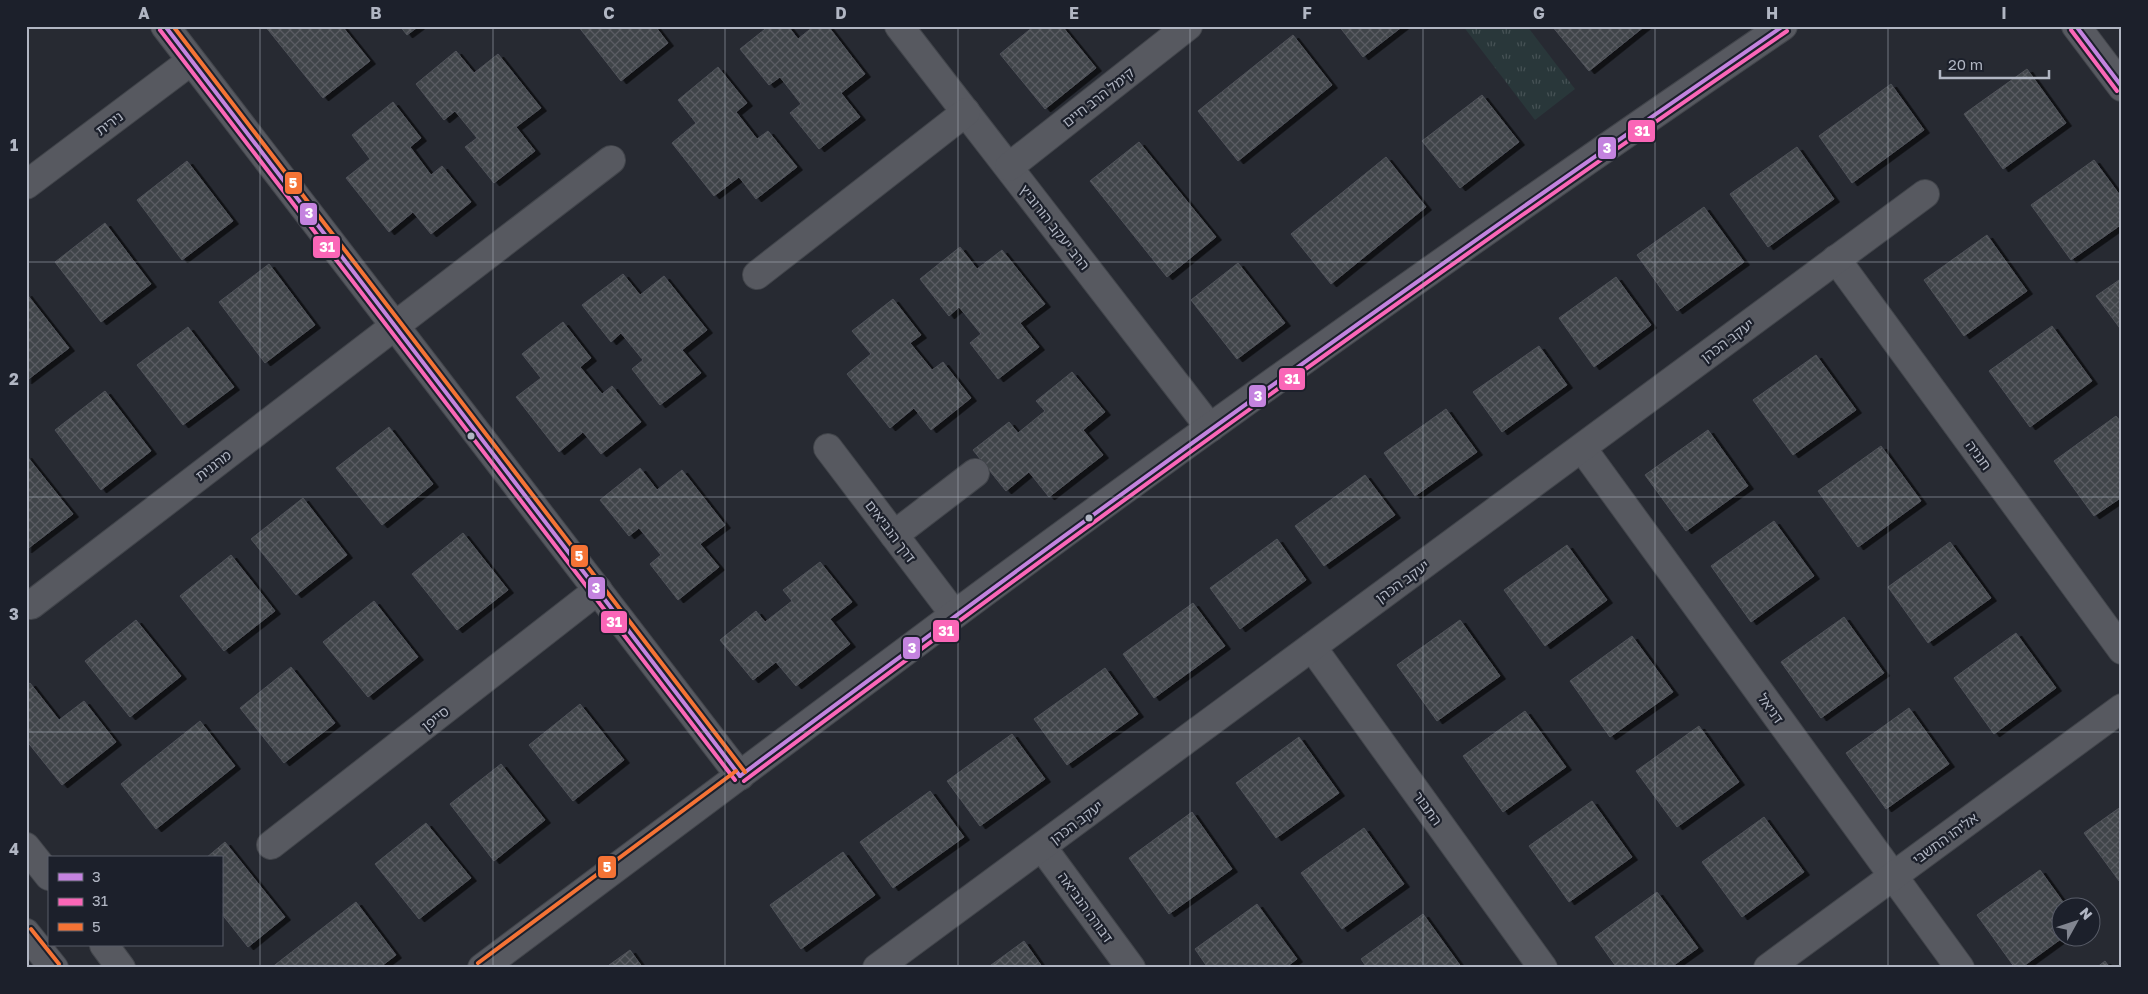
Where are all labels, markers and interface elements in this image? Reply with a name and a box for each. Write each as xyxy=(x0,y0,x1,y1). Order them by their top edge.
text: A xyxy=(138,3,150,23)
text: B xyxy=(370,3,382,23)
text: C xyxy=(603,3,615,23)
text: D xyxy=(835,3,847,23)
text: E xyxy=(1069,3,1079,23)
text: F xyxy=(1302,3,1312,23)
text: G xyxy=(1533,3,1545,23)
text: H xyxy=(1766,3,1778,23)
text: I xyxy=(2001,3,2007,23)
scale bar xyxy=(1940,48,2049,80)
text: 20 m xyxy=(1948,55,1983,73)
street label: קימל הרב חיים xyxy=(1059,64,1138,130)
street label: נירית xyxy=(92,107,126,139)
line badge: 31 xyxy=(1627,119,1656,143)
text: 31 xyxy=(1634,122,1650,139)
text: 1 xyxy=(10,135,18,155)
line badge: 3 xyxy=(1597,136,1617,160)
text: 3 xyxy=(1603,139,1611,156)
line badge: 5 xyxy=(284,171,303,195)
text: 5 xyxy=(289,174,298,191)
street label: הרב יעקב הורוביץ xyxy=(1016,181,1094,273)
line badge: 3 xyxy=(299,202,318,226)
text: 3 xyxy=(305,204,313,221)
line badge: 31 xyxy=(312,235,341,259)
text: 31 xyxy=(319,238,335,255)
street label: יעקב הכהן xyxy=(1697,315,1757,365)
line badge: 31 xyxy=(1278,367,1306,391)
text: 2 xyxy=(9,369,19,389)
text: 31 xyxy=(1284,370,1300,387)
line badge: 3 xyxy=(1248,384,1267,408)
text: 3 xyxy=(1254,387,1262,404)
unlabelled marker xyxy=(466,431,476,441)
street label: חנניה xyxy=(1963,437,1995,473)
street label: מרגנית xyxy=(192,446,234,484)
street label: דרך הנביאים xyxy=(862,497,920,566)
unlabelled marker xyxy=(1084,513,1094,523)
line badge: 5 xyxy=(570,544,589,568)
text: 5 xyxy=(575,547,584,564)
street label: יעקב הכהן xyxy=(1372,556,1432,606)
line badge: 3 xyxy=(587,576,606,600)
text: 3 xyxy=(592,579,600,596)
text: 3 xyxy=(9,604,19,624)
line badge: 31 xyxy=(600,610,628,634)
text: 31 xyxy=(606,613,622,630)
line badge: 31 xyxy=(932,619,960,643)
text: 31 xyxy=(938,622,954,639)
line badge: 3 xyxy=(902,636,921,660)
text: 3 xyxy=(908,639,916,656)
street label: דניאל xyxy=(1754,690,1788,727)
street label: סייפן xyxy=(418,702,452,734)
street label: התבור xyxy=(1410,788,1446,828)
street label: יעקב הכהן xyxy=(1046,797,1106,847)
street label: אליהו התשבי xyxy=(1909,809,1981,867)
text: 4 xyxy=(9,839,19,859)
line badge: 5 xyxy=(597,855,617,879)
legend xyxy=(48,856,222,946)
text: 5 xyxy=(603,858,612,875)
text: 3 xyxy=(92,867,101,885)
street label: דבורה הנביאה xyxy=(1055,869,1117,946)
text: 31 xyxy=(92,891,108,909)
north arrow xyxy=(2050,896,2100,946)
text: N xyxy=(2076,904,2096,923)
text: 5 xyxy=(92,917,101,935)

